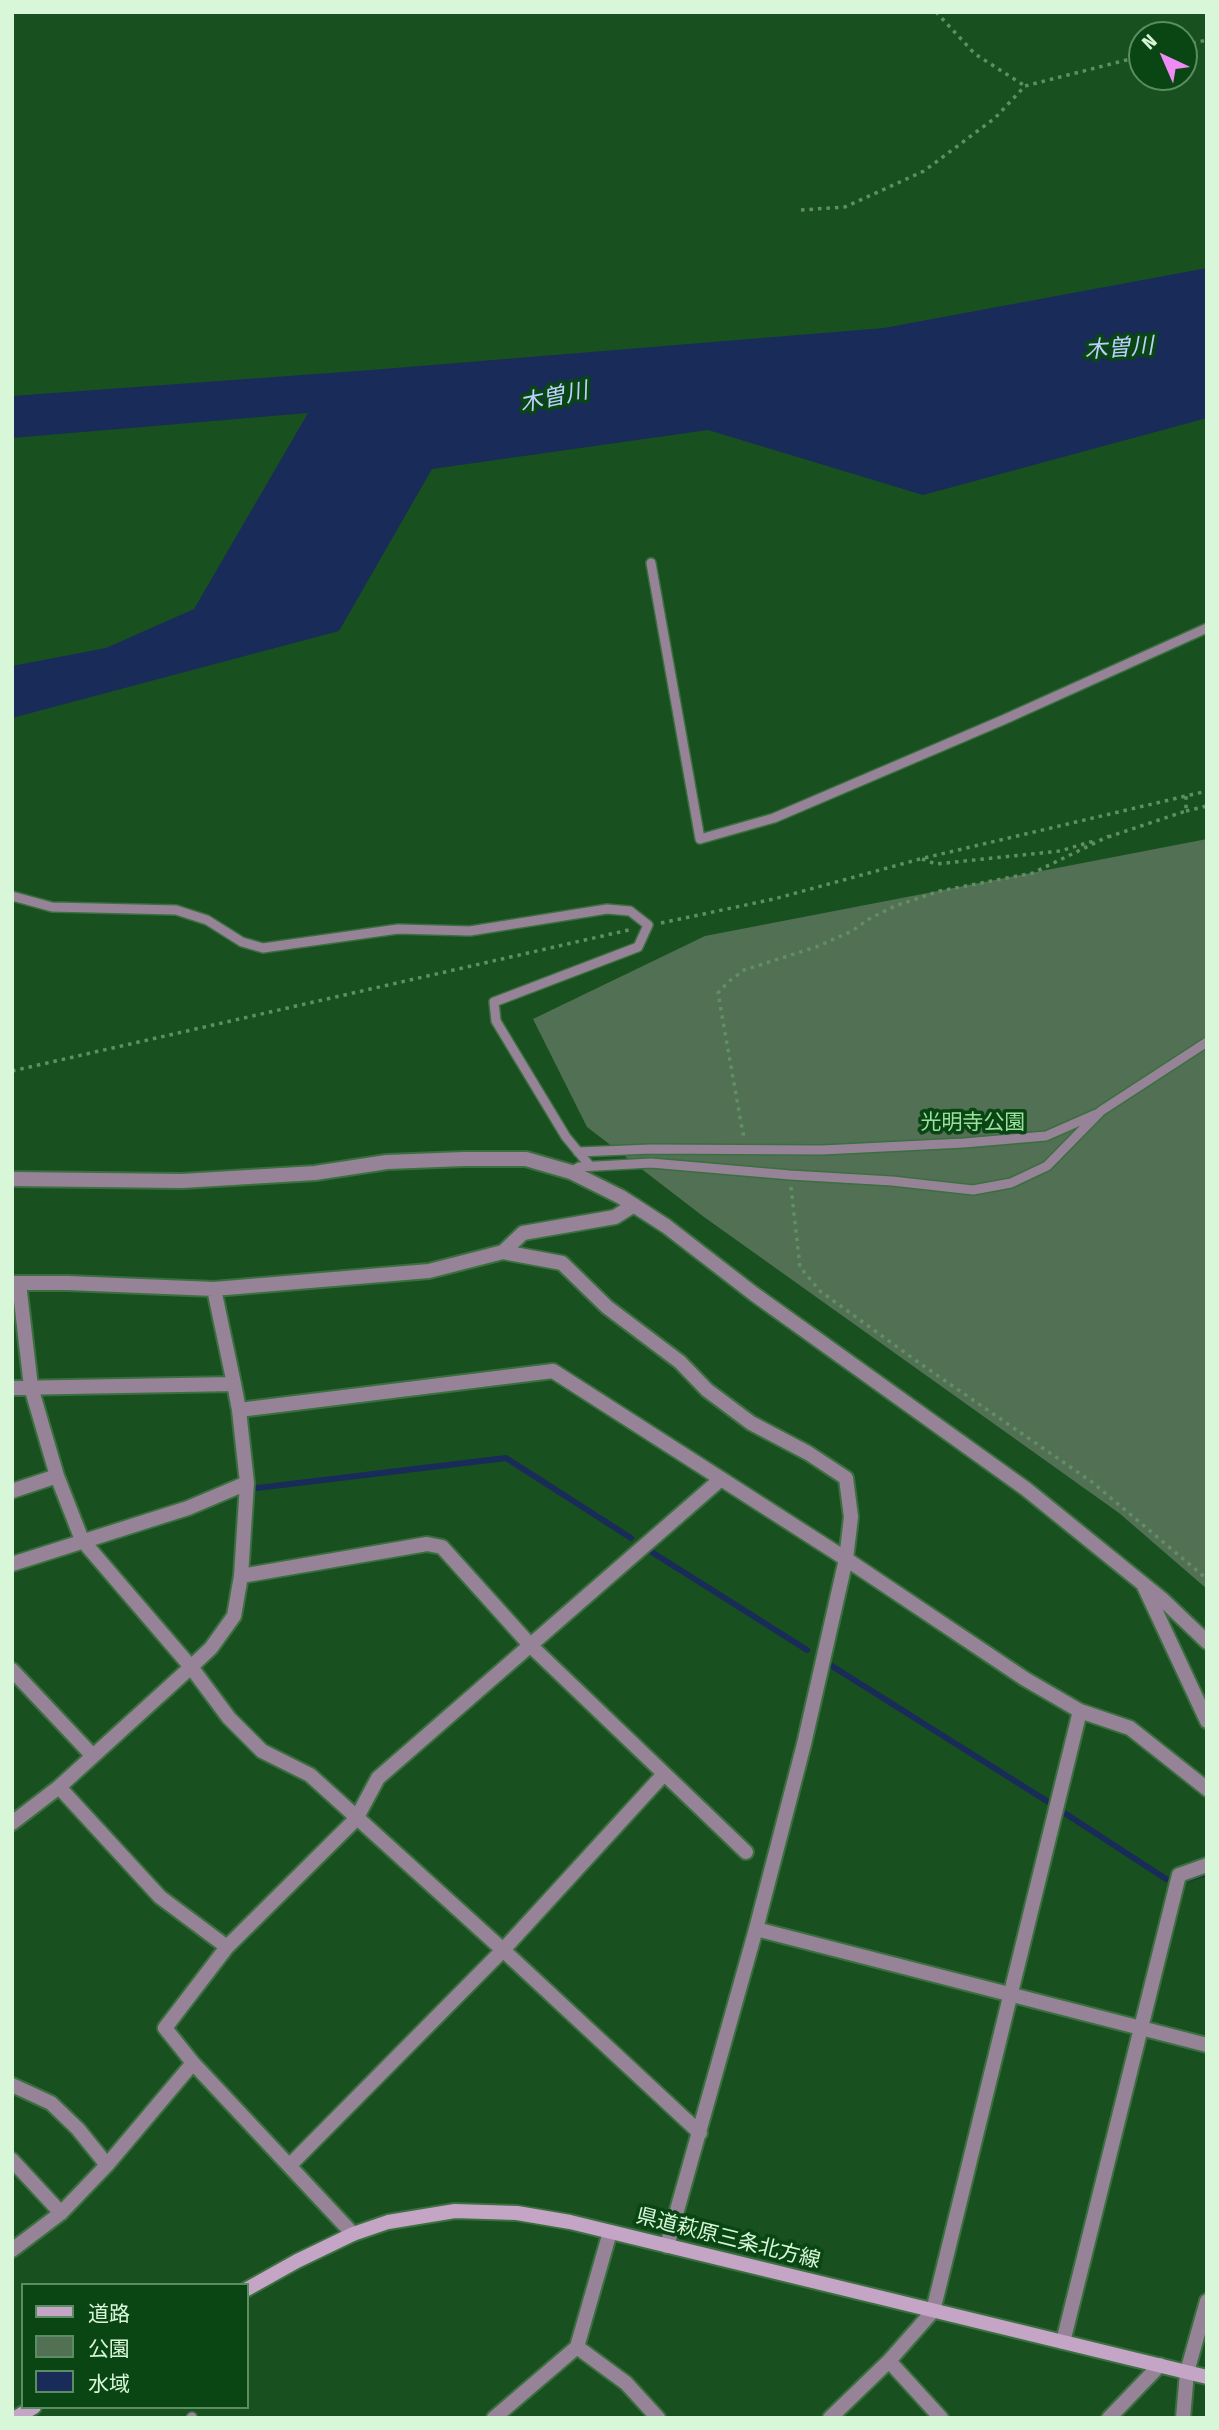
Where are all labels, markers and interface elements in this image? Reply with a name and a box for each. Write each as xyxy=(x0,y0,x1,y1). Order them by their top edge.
north arrow xyxy=(1128,21,1198,91)
text: N xyxy=(1137,30,1162,54)
water label: 木曽川 xyxy=(1084,333,1154,365)
water label: 木曽川 xyxy=(517,377,591,419)
park label: 光明寺公園 xyxy=(921,1110,1025,1136)
street label: 県道萩原三条北方線 xyxy=(633,2204,823,2274)
legend xyxy=(21,2283,248,2409)
text: 道路 xyxy=(88,2301,130,2327)
text: 公園 xyxy=(88,2336,130,2362)
text: 水域 xyxy=(88,2371,130,2397)

